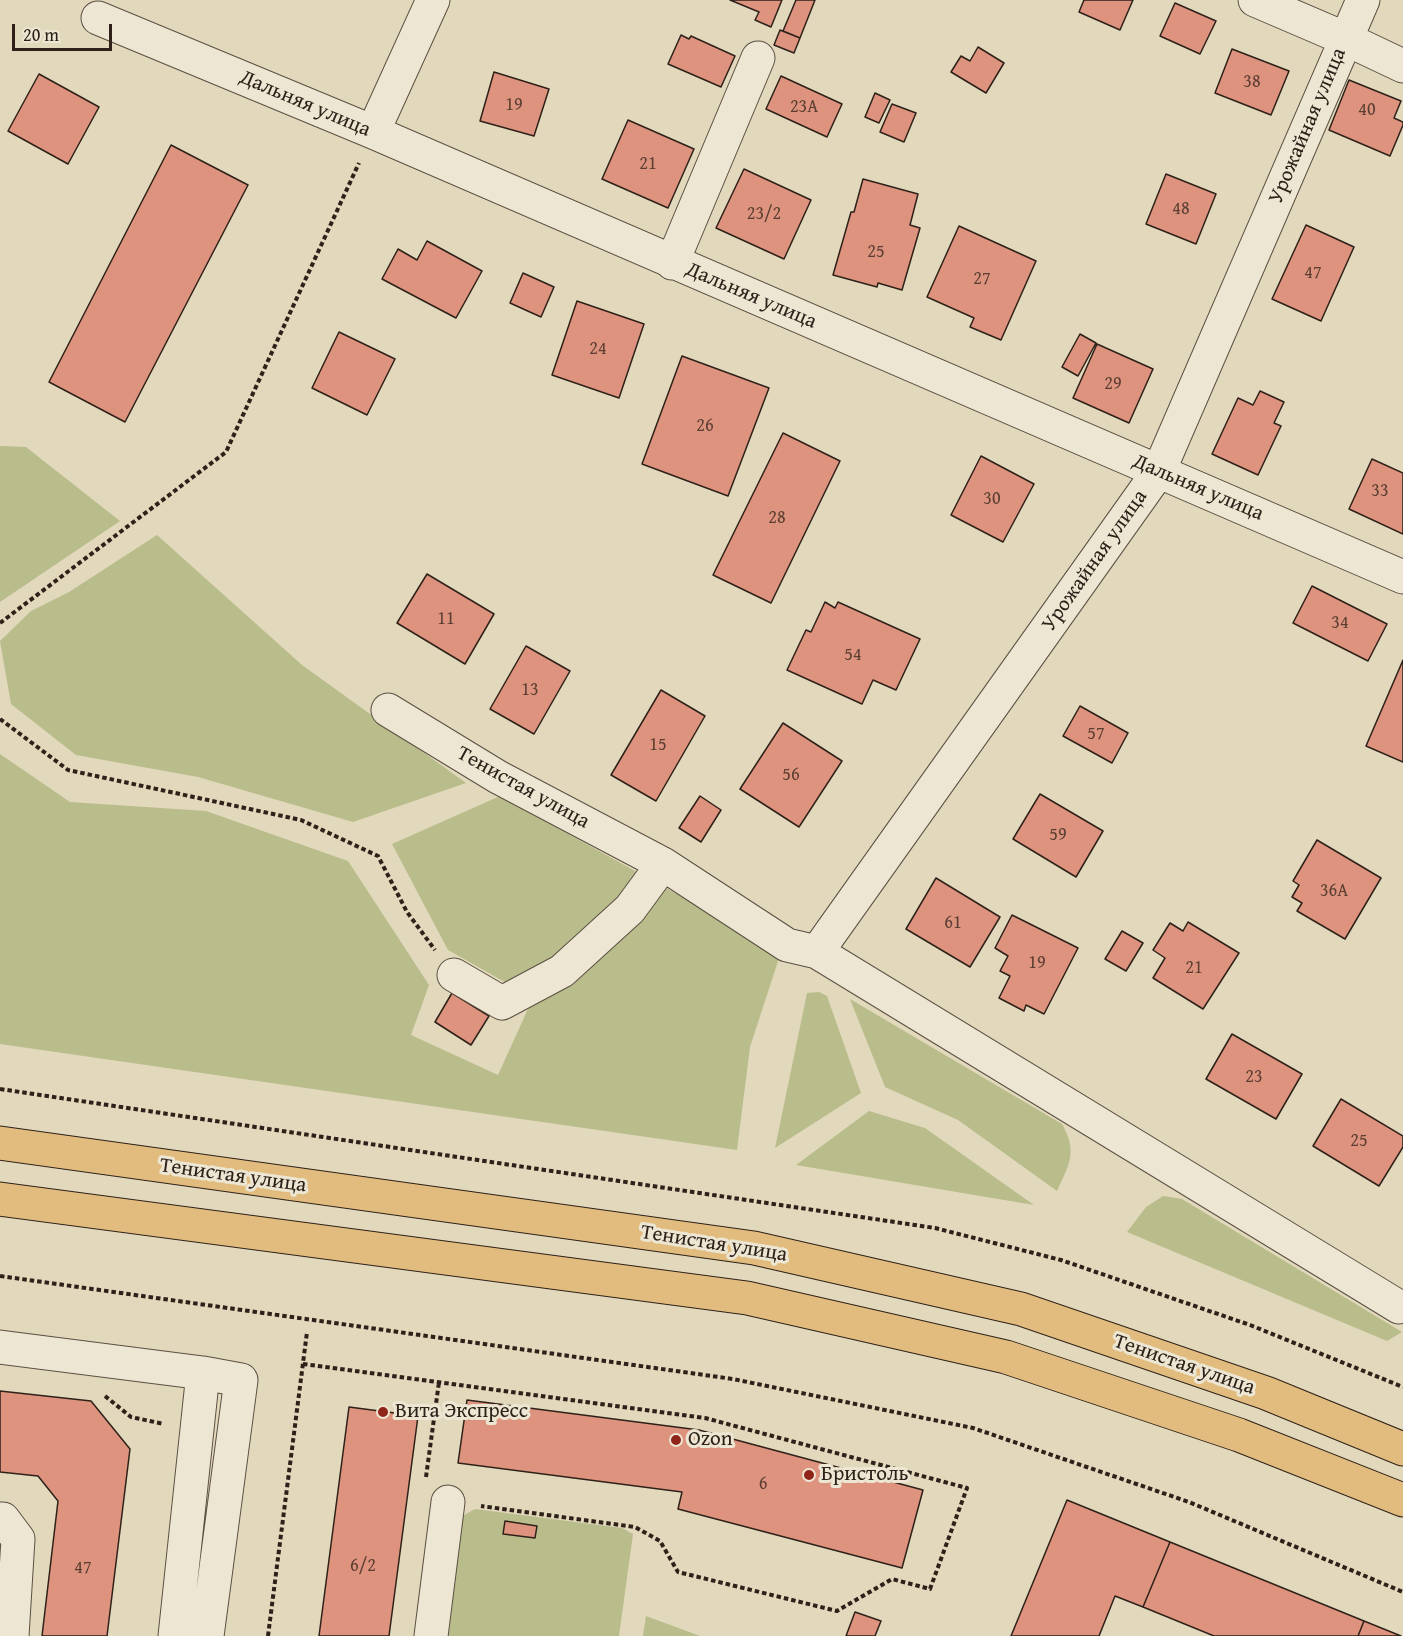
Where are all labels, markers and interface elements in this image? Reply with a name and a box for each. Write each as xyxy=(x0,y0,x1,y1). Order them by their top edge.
scale bar xyxy=(15,12,116,50)
text: 20 m xyxy=(23,21,59,48)
street label: Урожайная улица xyxy=(1264,44,1352,208)
street label: Дальняя улица xyxy=(236,65,374,143)
house number: 38 xyxy=(1243,71,1261,93)
house number: 19 xyxy=(505,94,523,116)
house number: 23А xyxy=(790,96,818,118)
house number: 40 xyxy=(1358,99,1376,121)
house number: 21 xyxy=(639,153,657,175)
house number: 48 xyxy=(1172,198,1190,220)
house number: 23/2 xyxy=(747,203,781,225)
house number: 25 xyxy=(867,241,885,263)
street label: Дальняя улица xyxy=(682,257,820,335)
house number: 47 xyxy=(1304,262,1322,284)
house number: 27 xyxy=(973,268,991,290)
house number: 24 xyxy=(589,338,607,360)
house number: 29 xyxy=(1104,373,1122,395)
house number: 26 xyxy=(696,415,714,437)
street label: Дальняя улица xyxy=(1129,449,1267,527)
house number: 33 xyxy=(1371,480,1389,502)
street label: Урожайная улица xyxy=(1037,485,1153,637)
house number: 30 xyxy=(983,488,1001,510)
house number: 28 xyxy=(768,507,786,529)
house number: 11 xyxy=(437,608,455,630)
house number: 34 xyxy=(1331,612,1349,634)
house number: 54 xyxy=(844,644,862,666)
house number: 13 xyxy=(521,679,539,701)
house number: 57 xyxy=(1087,723,1105,745)
house number: 15 xyxy=(649,734,667,756)
street label: Тенистая улица xyxy=(452,741,594,835)
house number: 56 xyxy=(782,764,800,786)
house number: 59 xyxy=(1049,824,1067,846)
house number: 36А xyxy=(1320,880,1348,902)
house number: 61 xyxy=(944,912,962,934)
house number: 19 xyxy=(1028,952,1046,974)
house number: 21 xyxy=(1185,957,1203,979)
house number: 23 xyxy=(1245,1066,1263,1088)
house number: 25 xyxy=(1350,1130,1368,1152)
street label: Тенистая улица xyxy=(158,1153,308,1199)
street label: Тенистая улица xyxy=(639,1220,789,1268)
street label: Тенистая улица xyxy=(1110,1329,1258,1401)
place label: Вита Экспресс xyxy=(395,1399,528,1425)
marker: Вита Экспресс xyxy=(376,1405,390,1419)
place label: Ozon xyxy=(688,1427,732,1453)
marker: Ozon xyxy=(669,1433,683,1447)
place label: Бристоль xyxy=(821,1462,908,1488)
marker: Бристоль xyxy=(802,1468,816,1482)
house number: 6 xyxy=(759,1473,767,1495)
house number: 6/2 xyxy=(350,1555,376,1577)
house number: 47 xyxy=(74,1557,92,1579)

